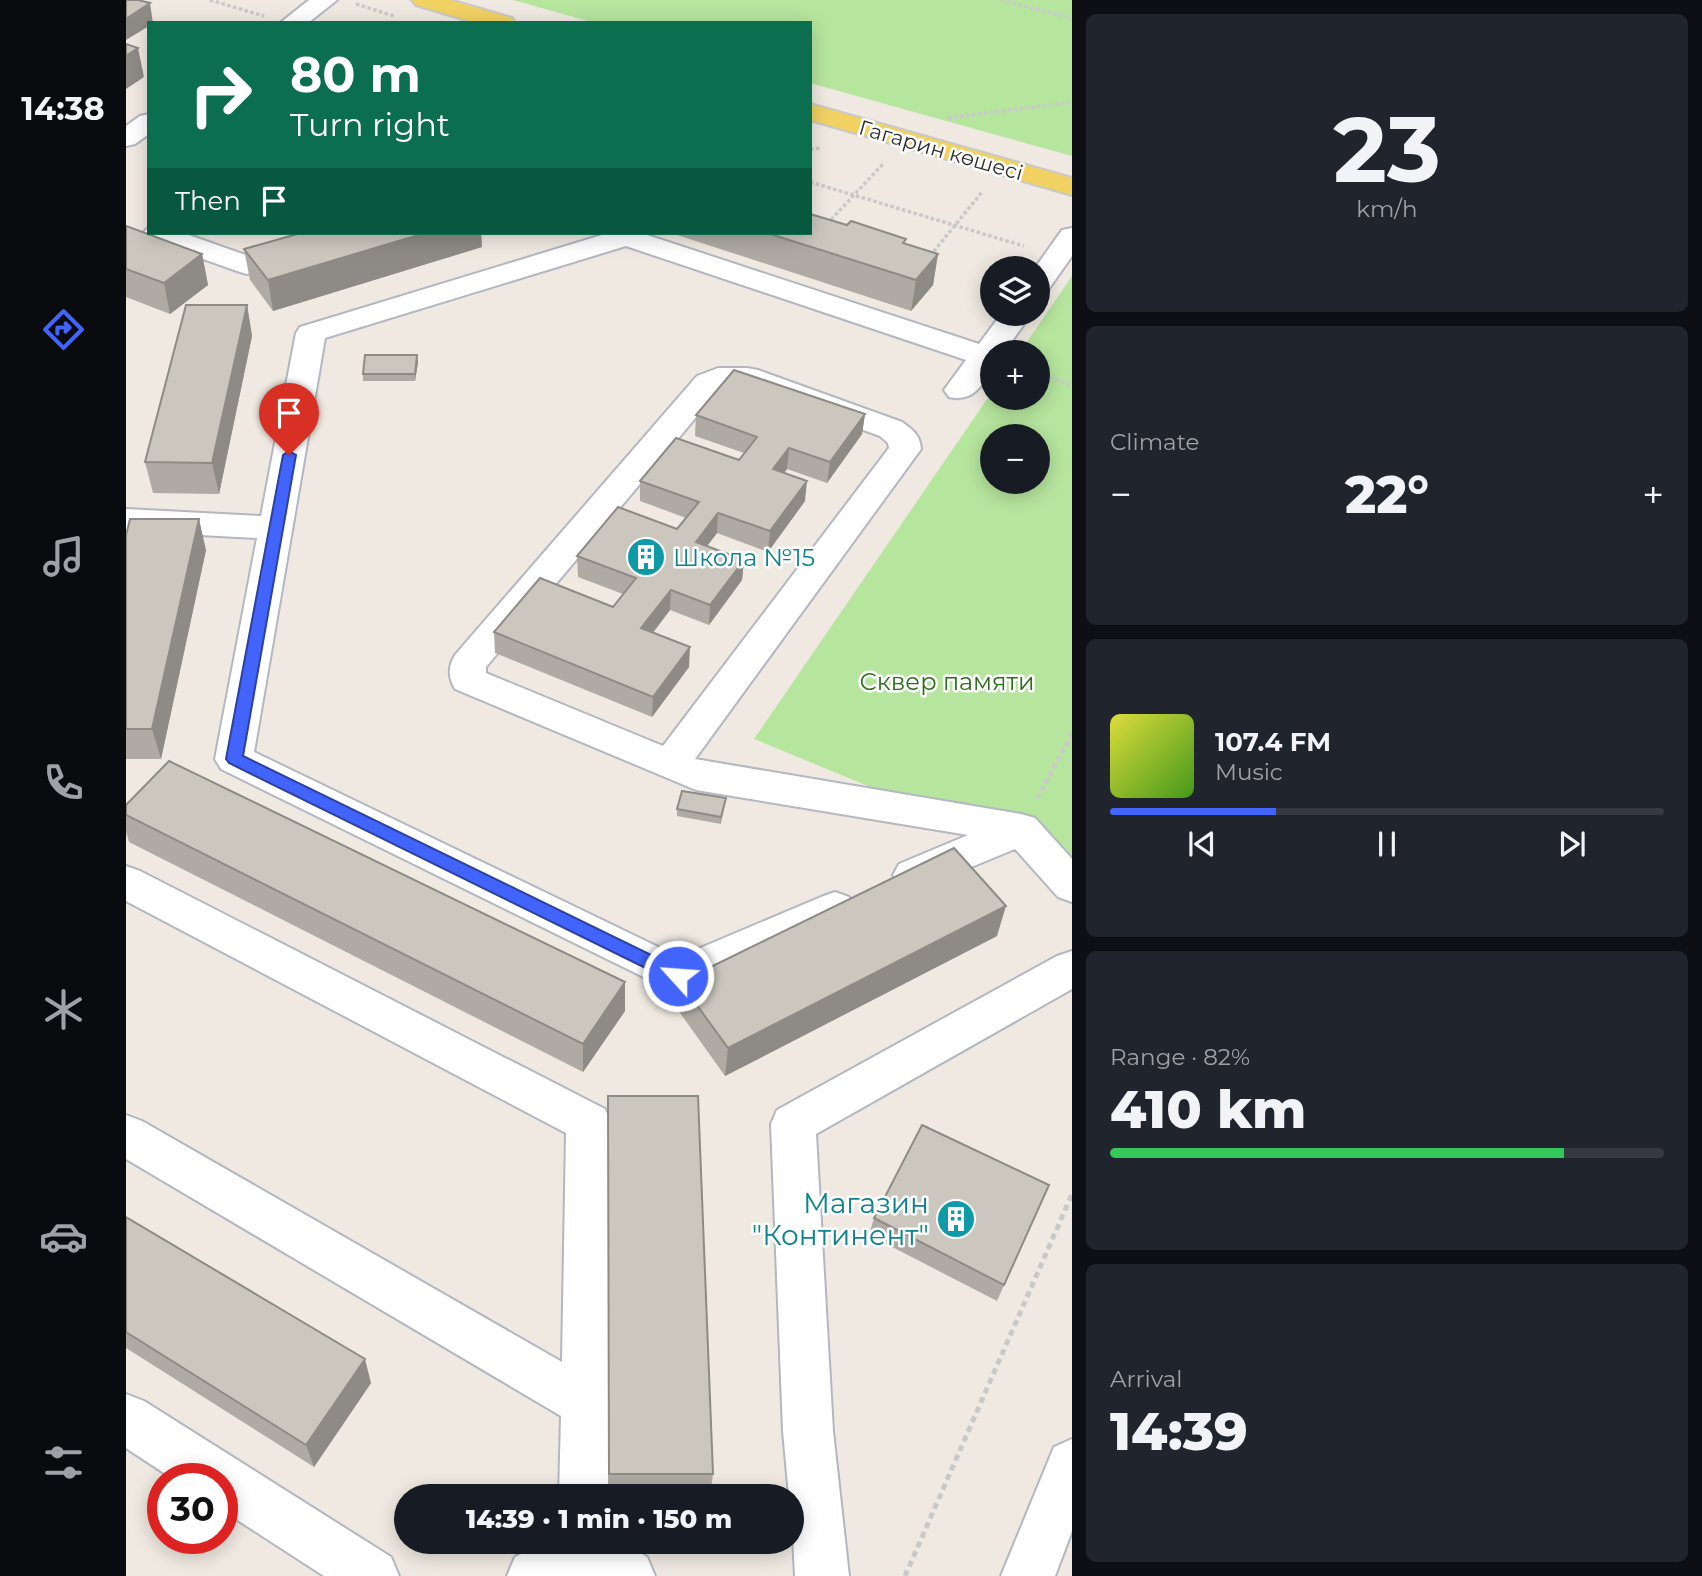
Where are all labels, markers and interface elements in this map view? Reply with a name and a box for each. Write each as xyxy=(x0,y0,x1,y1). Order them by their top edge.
text: 80 m xyxy=(290,45,421,104)
icon: right xyxy=(175,49,266,140)
text: 14:38 xyxy=(21,89,105,128)
text: 23 xyxy=(1333,94,1441,205)
text: Turn right xyxy=(290,105,450,144)
street label: Гагарин көшесі xyxy=(856,115,1026,185)
icon: arrive xyxy=(255,182,293,220)
text: Then xyxy=(175,185,241,217)
text: km/h xyxy=(1356,195,1418,223)
map controls xyxy=(980,256,1050,494)
button: layers xyxy=(980,256,1050,326)
icon: directions xyxy=(39,305,88,354)
button: + xyxy=(980,340,1050,410)
pin xyxy=(259,383,319,455)
icon: arrive xyxy=(270,394,308,432)
button: − xyxy=(980,424,1050,494)
text: Climate xyxy=(1110,428,1199,456)
text: 22° xyxy=(1345,463,1429,526)
text: − xyxy=(1110,471,1132,518)
text: + xyxy=(1642,471,1664,518)
icon: music xyxy=(39,532,88,581)
building icon: Школа №15 xyxy=(625,536,667,578)
place label: Школа №15 xyxy=(673,543,815,572)
park label: Сквер памяти xyxy=(860,667,1034,696)
text: 107.4 FM xyxy=(1215,726,1331,758)
icon: phone xyxy=(39,758,88,807)
text: Music xyxy=(1215,758,1283,786)
icon: previous xyxy=(1183,825,1221,863)
icon: pause xyxy=(1368,825,1406,863)
icon: next xyxy=(1553,825,1591,863)
position arrow xyxy=(641,939,715,1013)
icon: climate xyxy=(39,985,88,1034)
text: Range · 82% xyxy=(1110,1043,1250,1071)
text: 410 km xyxy=(1110,1078,1306,1141)
place label: Магазин "Континент" xyxy=(752,1186,929,1252)
building icon: Магазин "Континент" xyxy=(935,1198,977,1240)
icon: car xyxy=(39,1212,88,1261)
text: Arrival xyxy=(1110,1365,1183,1393)
text: 14:39 xyxy=(1110,1400,1248,1463)
icon: filters xyxy=(39,1438,88,1487)
speed limit sign: 30 xyxy=(147,1463,238,1554)
text: 14:39 · 1 min · 150 m xyxy=(466,1503,732,1535)

